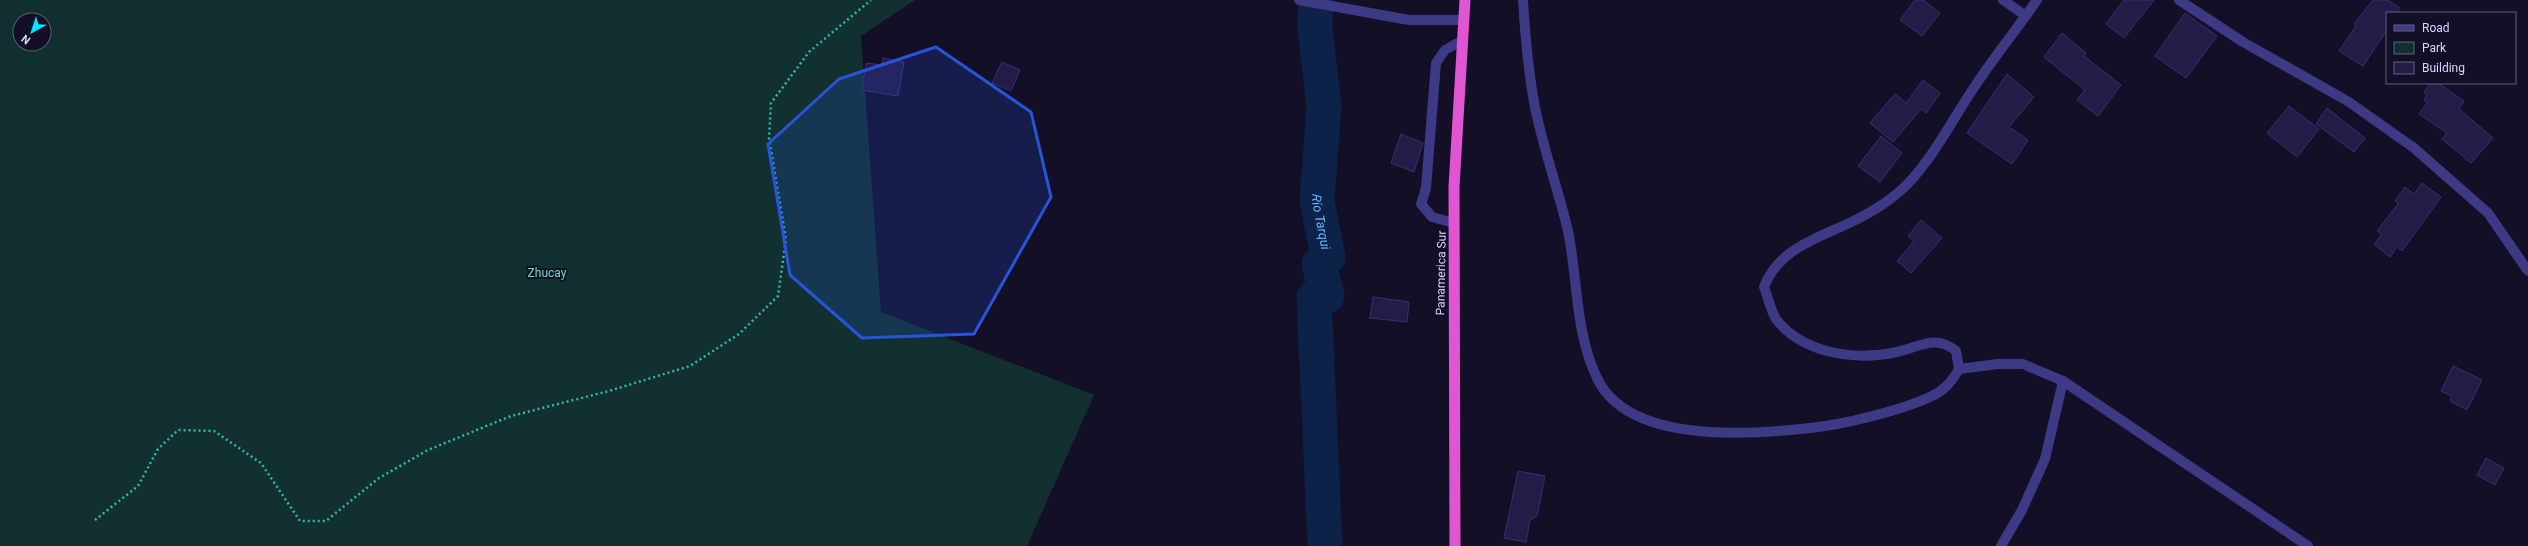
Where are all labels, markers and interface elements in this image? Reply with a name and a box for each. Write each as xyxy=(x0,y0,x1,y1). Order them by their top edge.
north arrow xyxy=(12,12,52,52)
legend xyxy=(2386,12,2516,84)
text: Road xyxy=(2422,21,2450,35)
text: N xyxy=(19,32,33,47)
text: Park xyxy=(2422,41,2447,55)
text: Building xyxy=(2422,61,2465,75)
water label: Río Tarqui xyxy=(1309,194,1334,252)
street label: Panamerica Sur xyxy=(1433,231,1449,315)
park label: Zhucay xyxy=(528,266,567,280)

